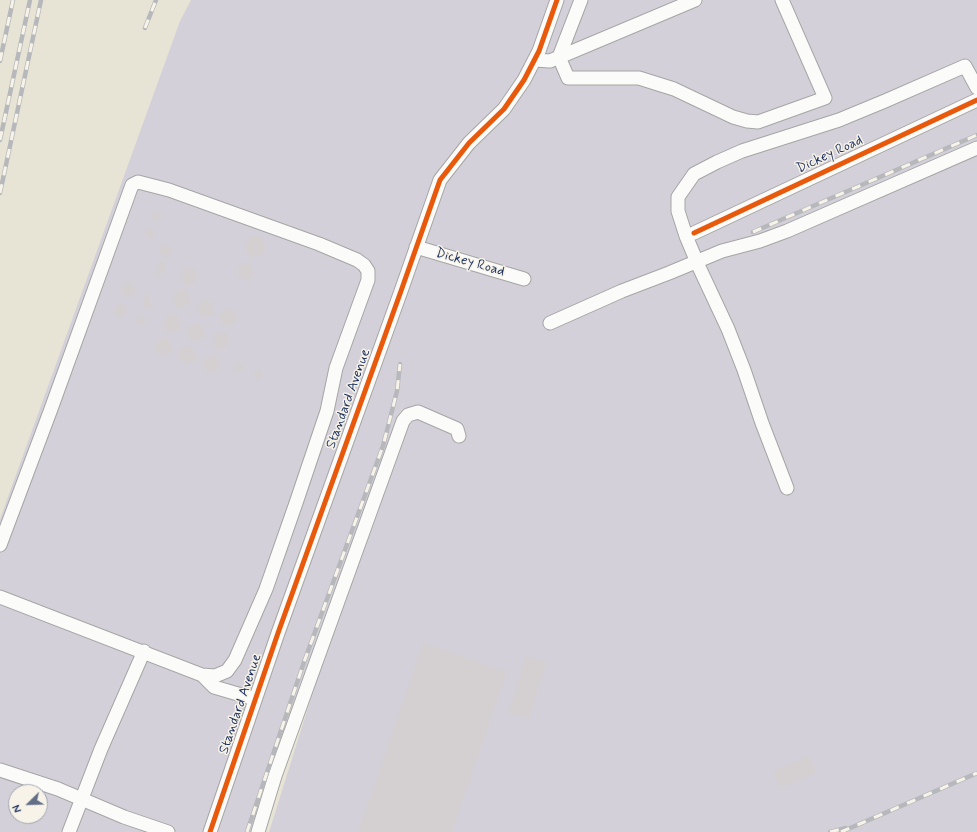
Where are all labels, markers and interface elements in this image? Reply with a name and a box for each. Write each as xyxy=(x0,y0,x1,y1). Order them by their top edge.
street label: Dickey Road xyxy=(794,132,866,178)
street label: Dickey Road xyxy=(434,245,506,281)
street label: Standard Avenue xyxy=(323,347,375,451)
street label: Standard Avenue xyxy=(216,652,266,756)
north arrow xyxy=(8,784,48,824)
text: N xyxy=(10,802,26,814)

